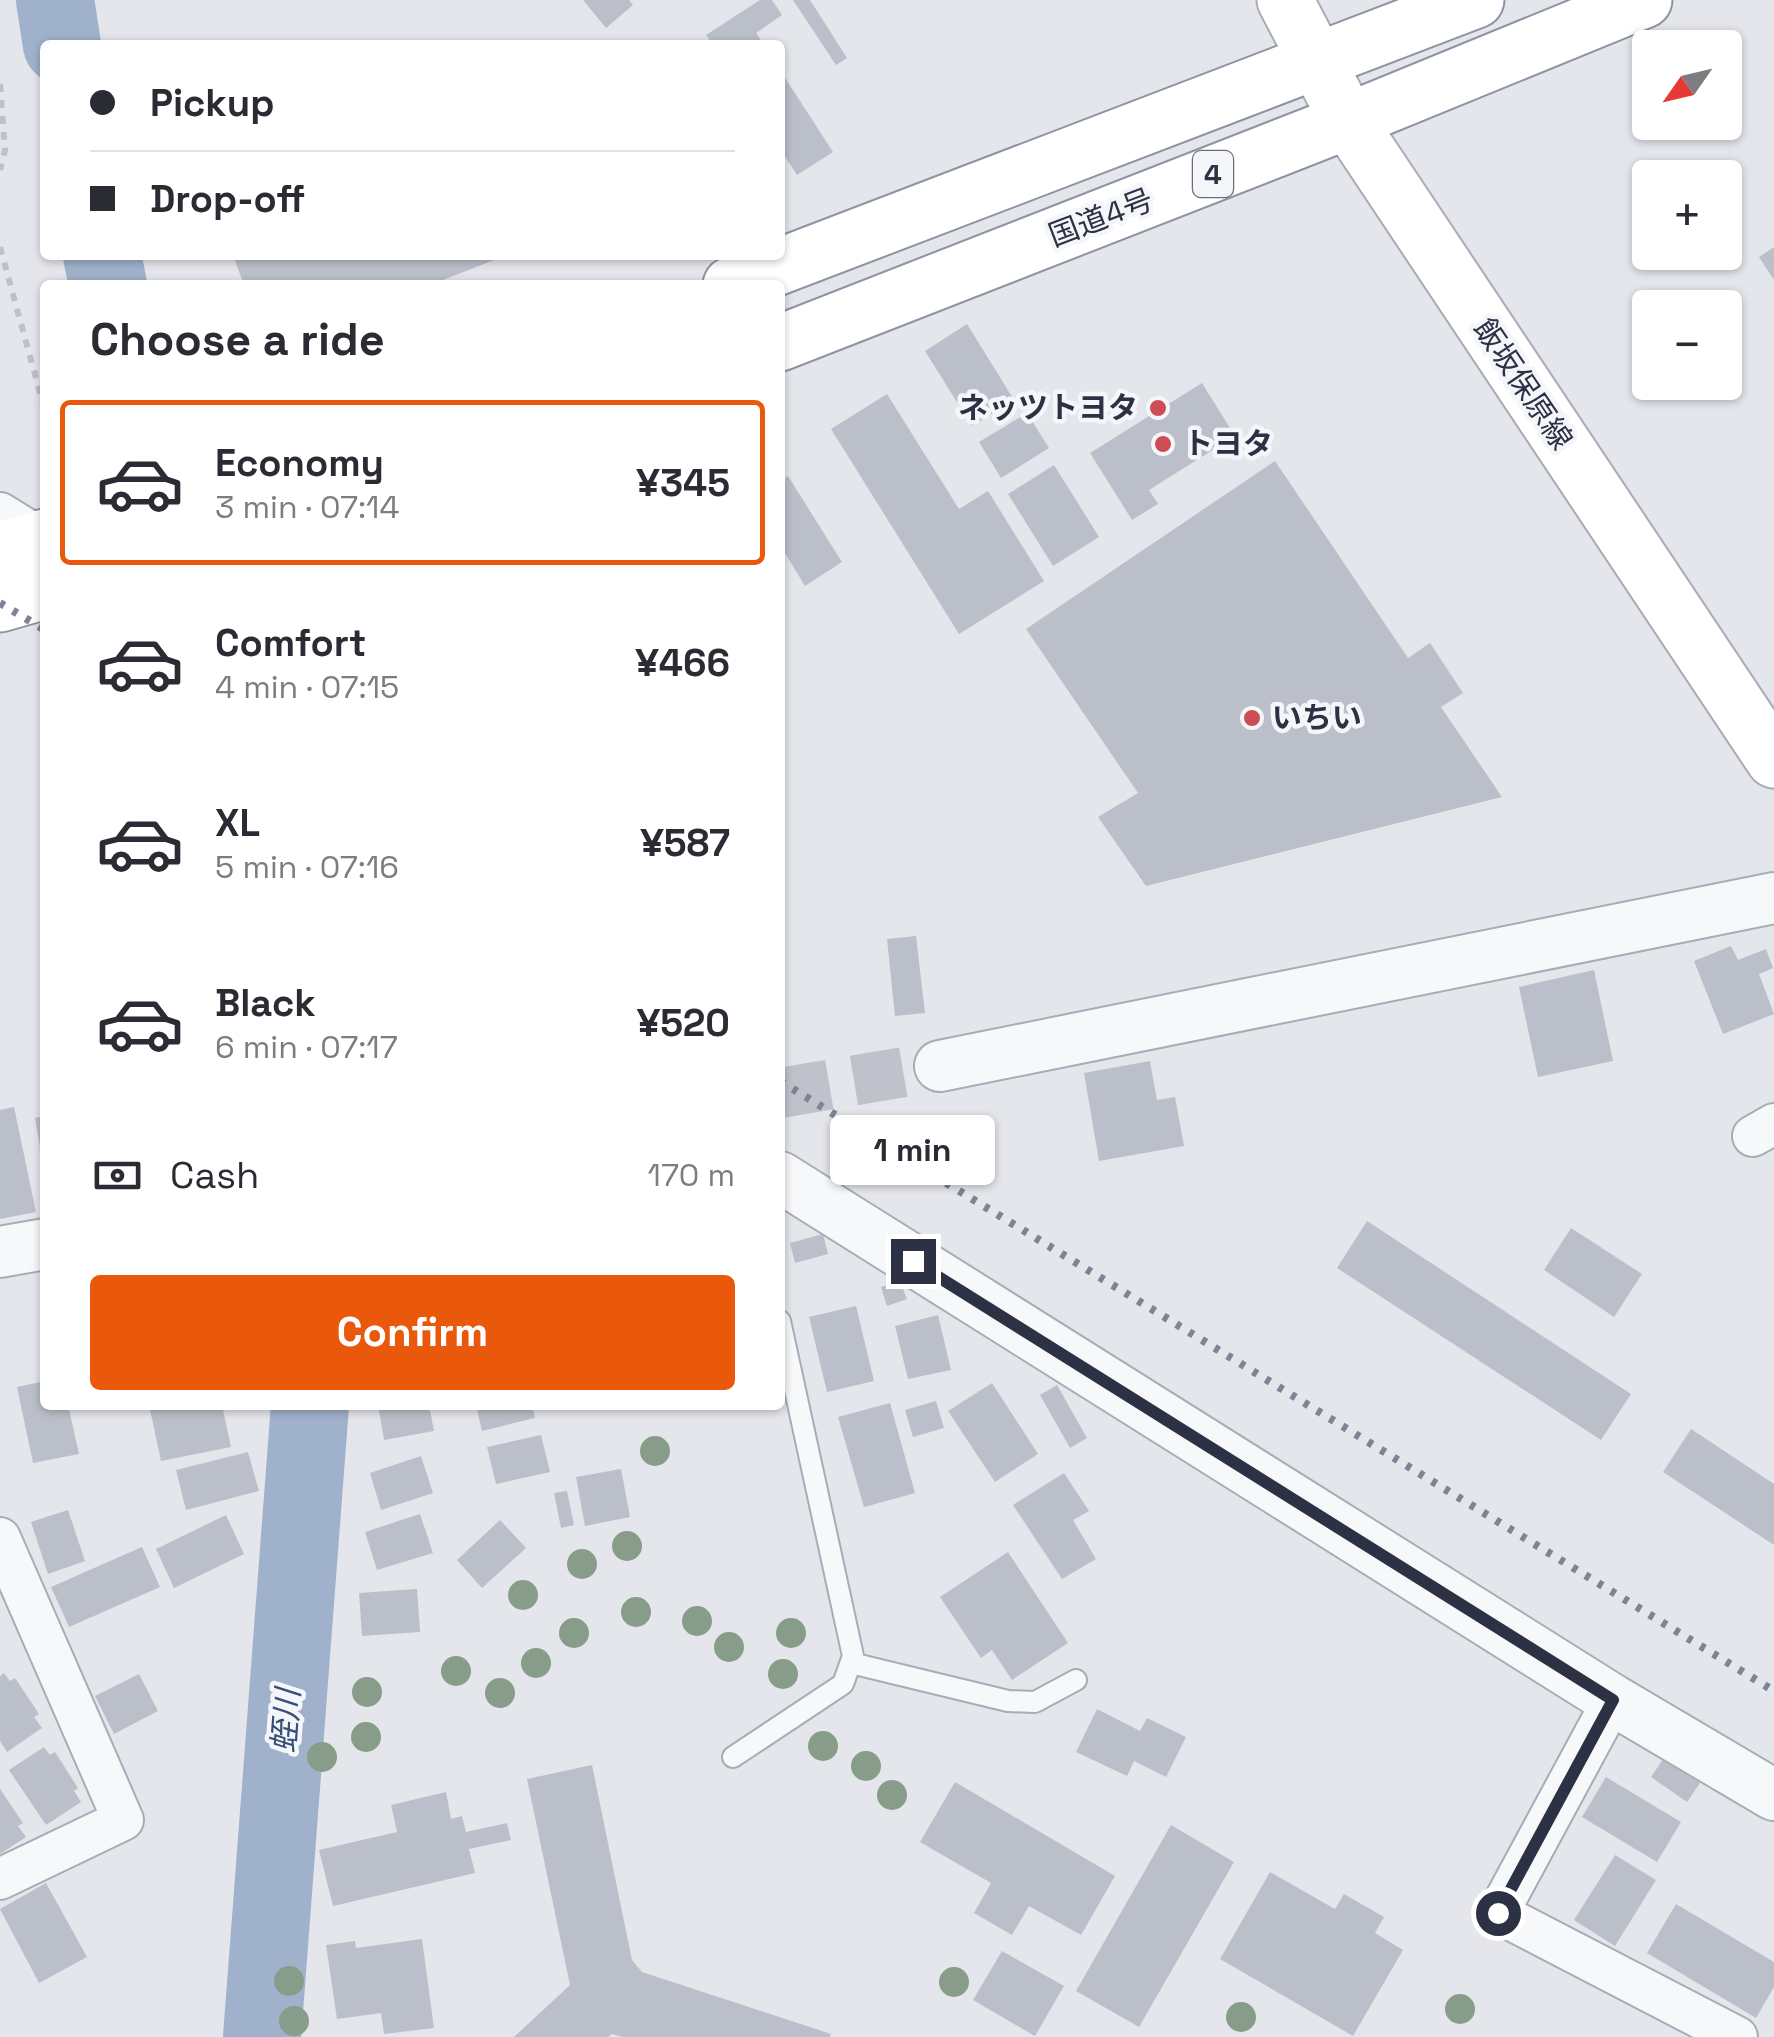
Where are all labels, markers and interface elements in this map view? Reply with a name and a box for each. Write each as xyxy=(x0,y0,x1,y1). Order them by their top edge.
north arrow xyxy=(1632,30,1742,140)
map controls xyxy=(1632,30,1742,400)
text: Pickup xyxy=(150,79,274,127)
road number: 4 xyxy=(1193,151,1233,197)
button: + xyxy=(1632,160,1742,270)
text: Drop-off xyxy=(150,175,305,223)
street label: 国道4号 xyxy=(1043,180,1159,255)
button: − xyxy=(1632,290,1742,400)
text: Choose a ride xyxy=(90,311,385,368)
street label: 飯坂保原線 xyxy=(1465,311,1582,457)
place label: ネッツトヨタ xyxy=(958,388,1138,427)
marker: ネッツトヨタ xyxy=(1147,397,1169,419)
place label: トヨタ xyxy=(1183,424,1273,463)
marker: トヨタ xyxy=(1152,433,1174,455)
icon: car xyxy=(95,438,185,528)
text: Economy xyxy=(215,439,384,487)
text: ¥345 xyxy=(636,459,730,507)
text: 3 min · 07:14 xyxy=(215,487,399,527)
icon: car xyxy=(95,618,185,708)
text: Comfort xyxy=(215,619,366,667)
text: ¥466 xyxy=(635,639,730,687)
text: 4 min · 07:15 xyxy=(215,667,399,707)
place label: いちい xyxy=(1272,698,1362,737)
marker: いちい xyxy=(1241,707,1263,729)
icon: car xyxy=(95,798,185,888)
text: XL xyxy=(215,799,260,847)
text: ¥587 xyxy=(640,819,730,867)
text: 5 min · 07:16 xyxy=(215,847,399,887)
icon: car xyxy=(95,978,185,1068)
text: Black xyxy=(215,979,316,1027)
text: ¥520 xyxy=(637,999,730,1047)
text: 6 min · 07:17 xyxy=(215,1027,398,1067)
callout: 1 min xyxy=(830,1116,996,1186)
text: 1 min xyxy=(873,1130,952,1170)
icon: cash xyxy=(90,1148,145,1203)
text: Cash xyxy=(170,1151,259,1199)
text: 170 m xyxy=(648,1155,735,1195)
route end xyxy=(891,1239,936,1284)
button: Confirm xyxy=(90,1275,735,1390)
water label: 蛭川 xyxy=(264,1685,308,1754)
route start xyxy=(1476,1891,1521,1936)

